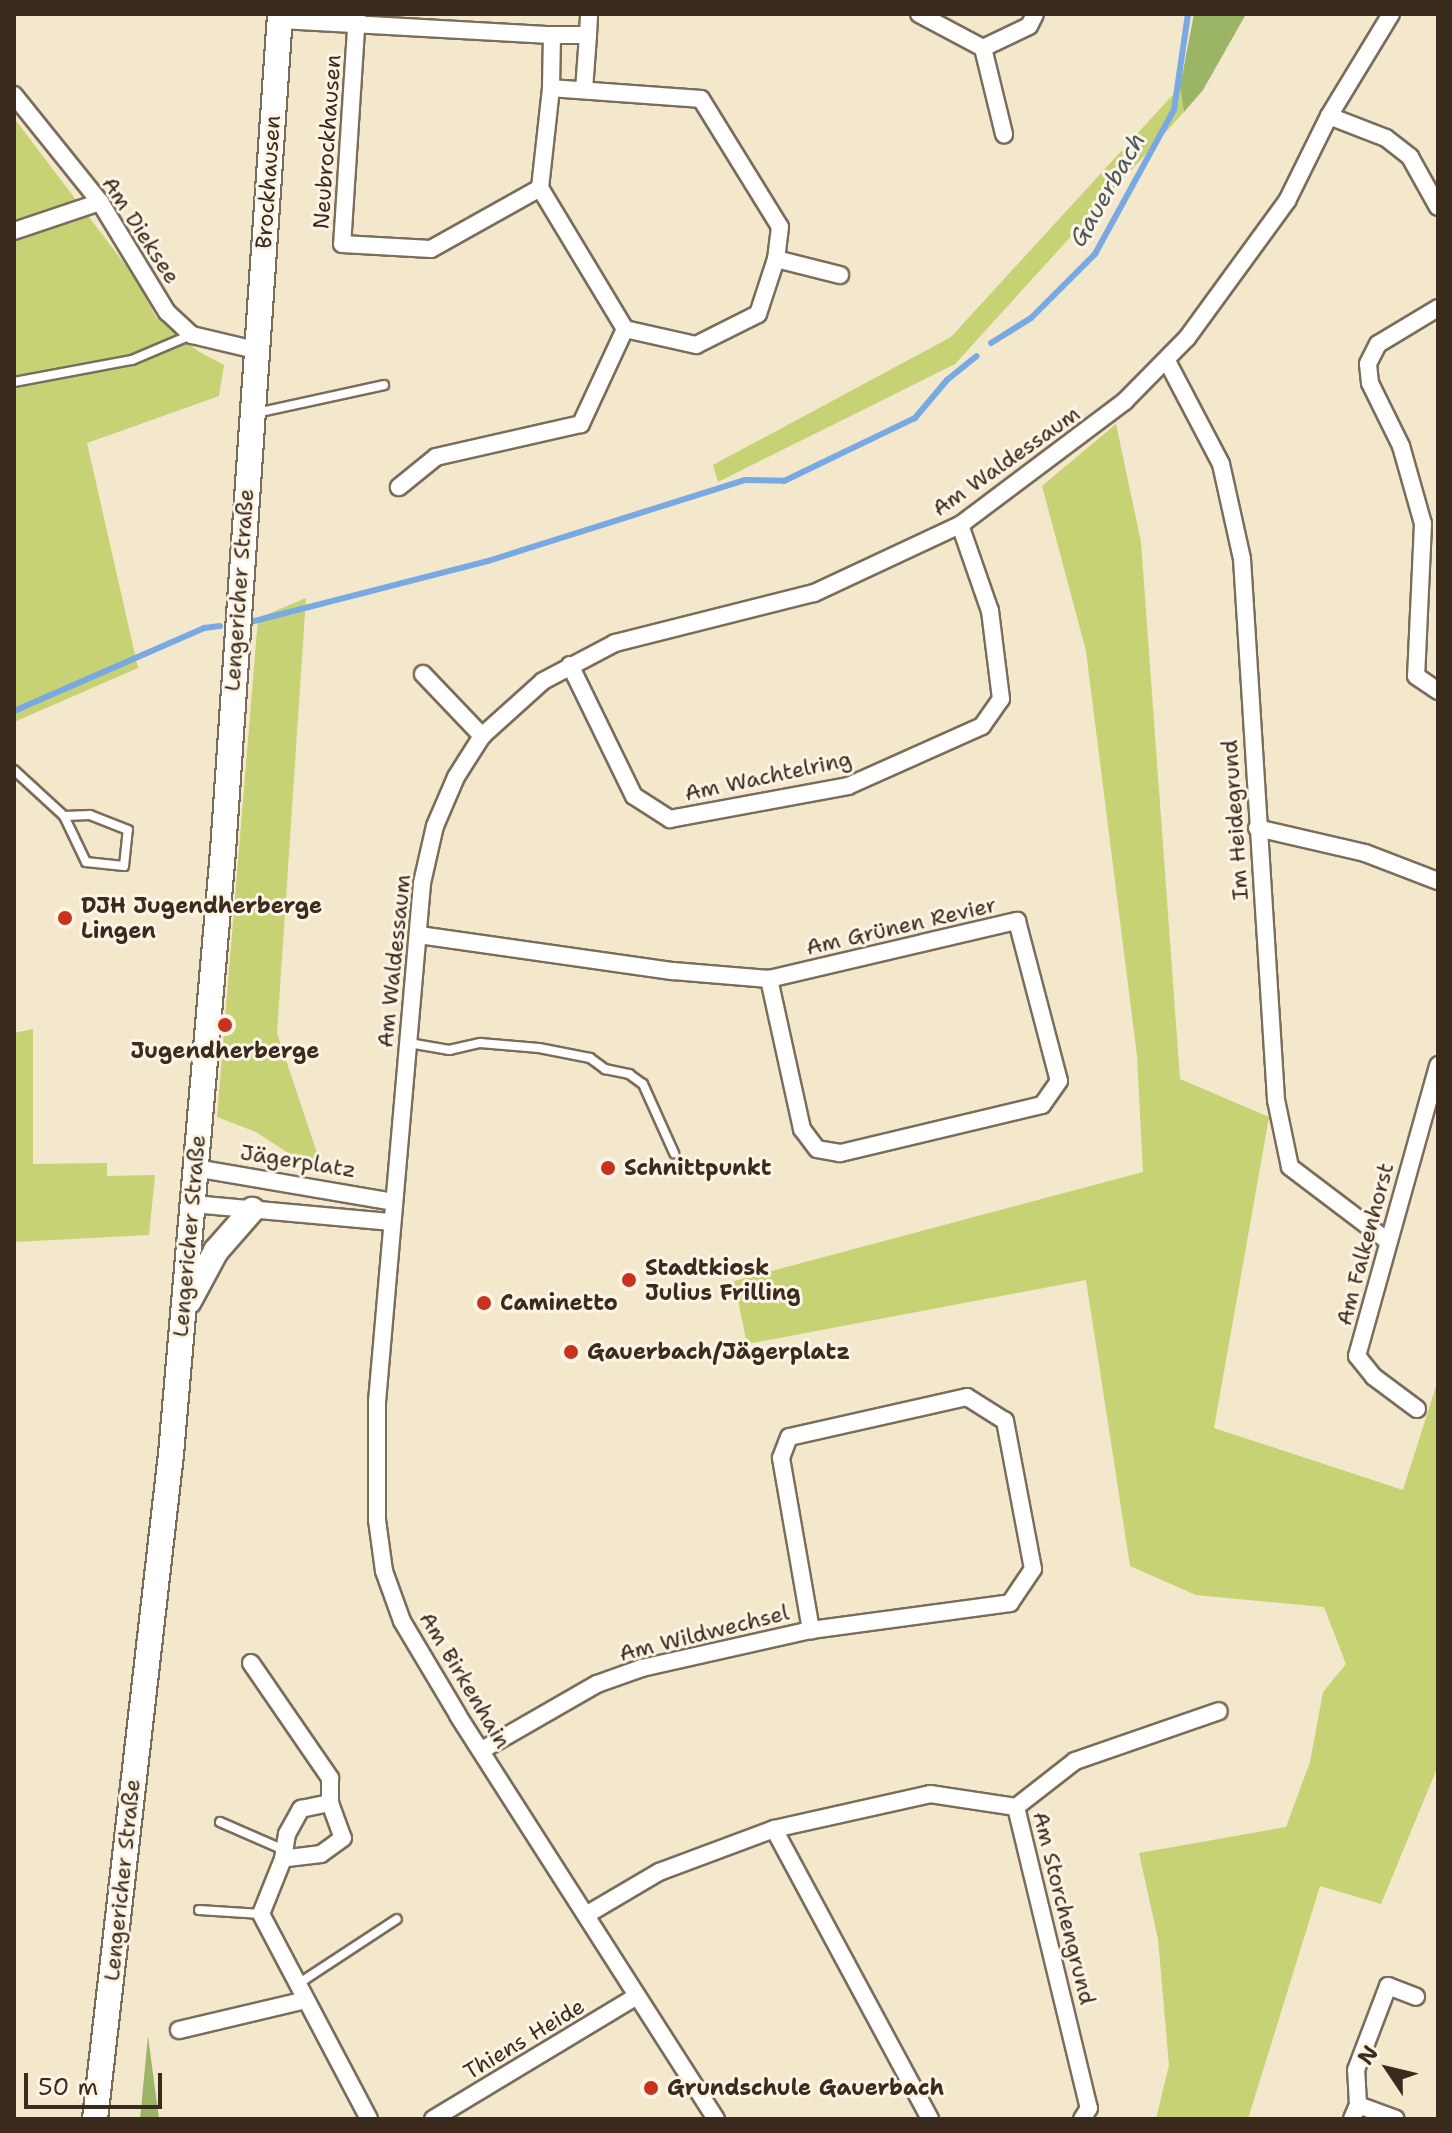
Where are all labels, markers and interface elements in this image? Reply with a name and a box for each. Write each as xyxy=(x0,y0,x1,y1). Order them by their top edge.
street label: Neubrockhausen xyxy=(308,54,346,230)
street label: Brockhausen xyxy=(250,114,286,250)
water label: Gauerbach xyxy=(1064,128,1152,252)
street label: Am Dieksee xyxy=(97,171,185,289)
street label: Am Waldessaum xyxy=(927,400,1085,522)
street label: Lengericher Straße xyxy=(219,488,259,692)
street label: Im Heidegrund xyxy=(1216,739,1254,901)
street label: Am Wachtelring xyxy=(682,745,854,807)
street label: Am Waldessaum xyxy=(372,873,416,1049)
street label: Am Grünen Revier xyxy=(803,891,999,961)
place label: DJH Jugendherberge Lingen xyxy=(81,892,322,944)
marker: DJH Jugendherberge Lingen xyxy=(56,909,74,927)
marker: Jugendherberge xyxy=(216,1016,234,1034)
place label: Jugendherberge xyxy=(130,1038,320,1064)
street label: Lengericher Straße xyxy=(167,1134,211,1338)
street label: Jägerplatz xyxy=(238,1139,358,1183)
place label: Schnittpunkt xyxy=(624,1155,771,1181)
marker: Schnittpunkt xyxy=(599,1159,617,1177)
street label: Am Falkenhorst xyxy=(1331,1160,1399,1328)
place label: Stadtkiosk Julius Frilling xyxy=(645,1254,801,1306)
marker: Stadtkiosk Julius Frilling xyxy=(620,1271,638,1289)
place label: Caminetto xyxy=(500,1290,618,1316)
marker: Caminetto xyxy=(475,1294,493,1312)
place label: Gauerbach/Jägerplatz xyxy=(587,1339,850,1365)
marker: Gauerbach/Jägerplatz xyxy=(562,1343,580,1361)
street label: Am Wildwechsel xyxy=(616,1599,792,1667)
street label: Am Birkenhain xyxy=(414,1607,516,1753)
street label: Lengericher Straße xyxy=(98,1778,146,1982)
street label: Am Storchengrund xyxy=(1027,1809,1101,2007)
street label: Thiens Heide xyxy=(459,1993,589,2085)
north arrow xyxy=(1348,2029,1428,2109)
text: N xyxy=(1351,2039,1385,2070)
scale bar xyxy=(28,2057,166,2107)
text: 50 m xyxy=(38,2071,98,2103)
place label: Grundschule Gauerbach xyxy=(667,2075,944,2101)
marker: Grundschule Gauerbach xyxy=(642,2079,660,2097)

